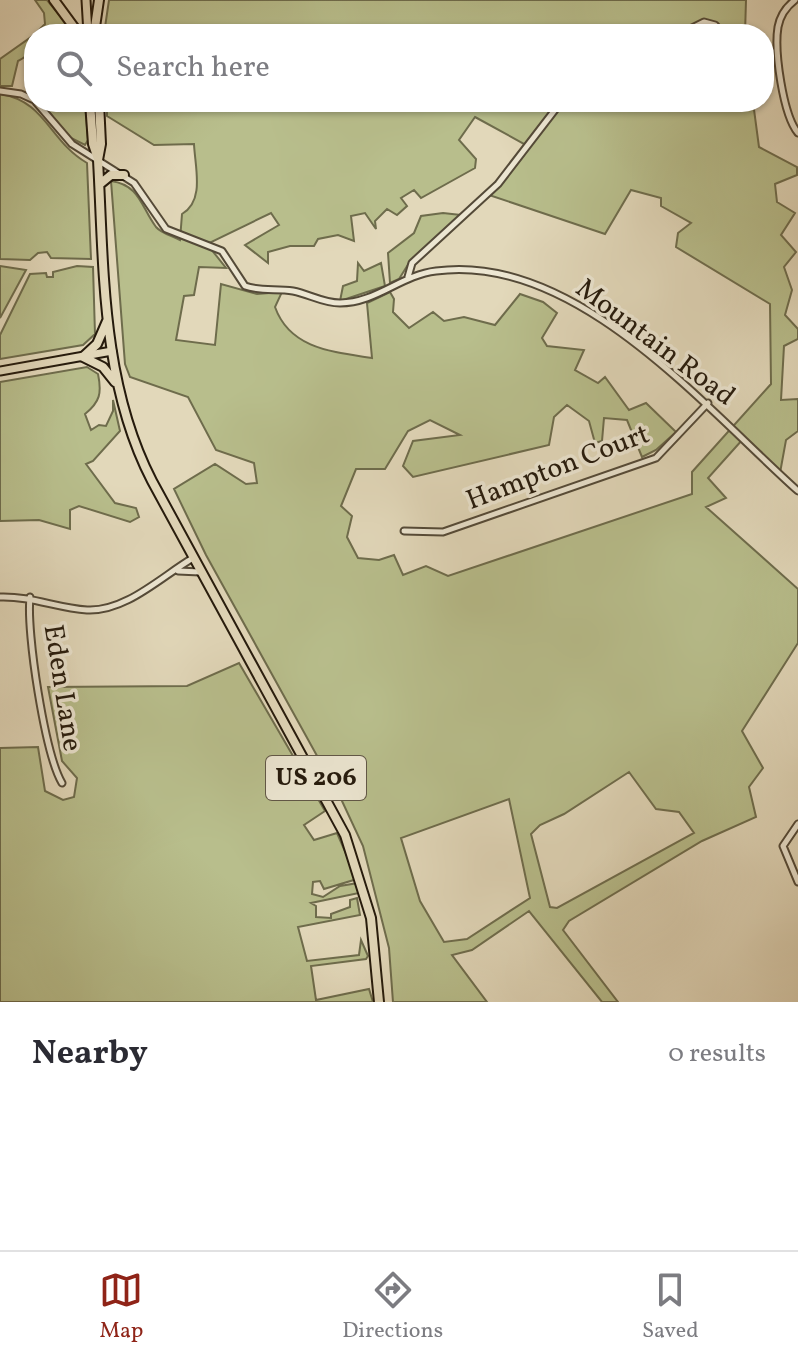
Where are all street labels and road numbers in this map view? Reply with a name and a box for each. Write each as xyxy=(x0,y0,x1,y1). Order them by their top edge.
street label: Mountain Road xyxy=(567,270,743,416)
street label: Hampton Court xyxy=(461,415,655,521)
street label: Eden Lane xyxy=(33,622,91,754)
road number: US 206 xyxy=(266,756,366,800)

